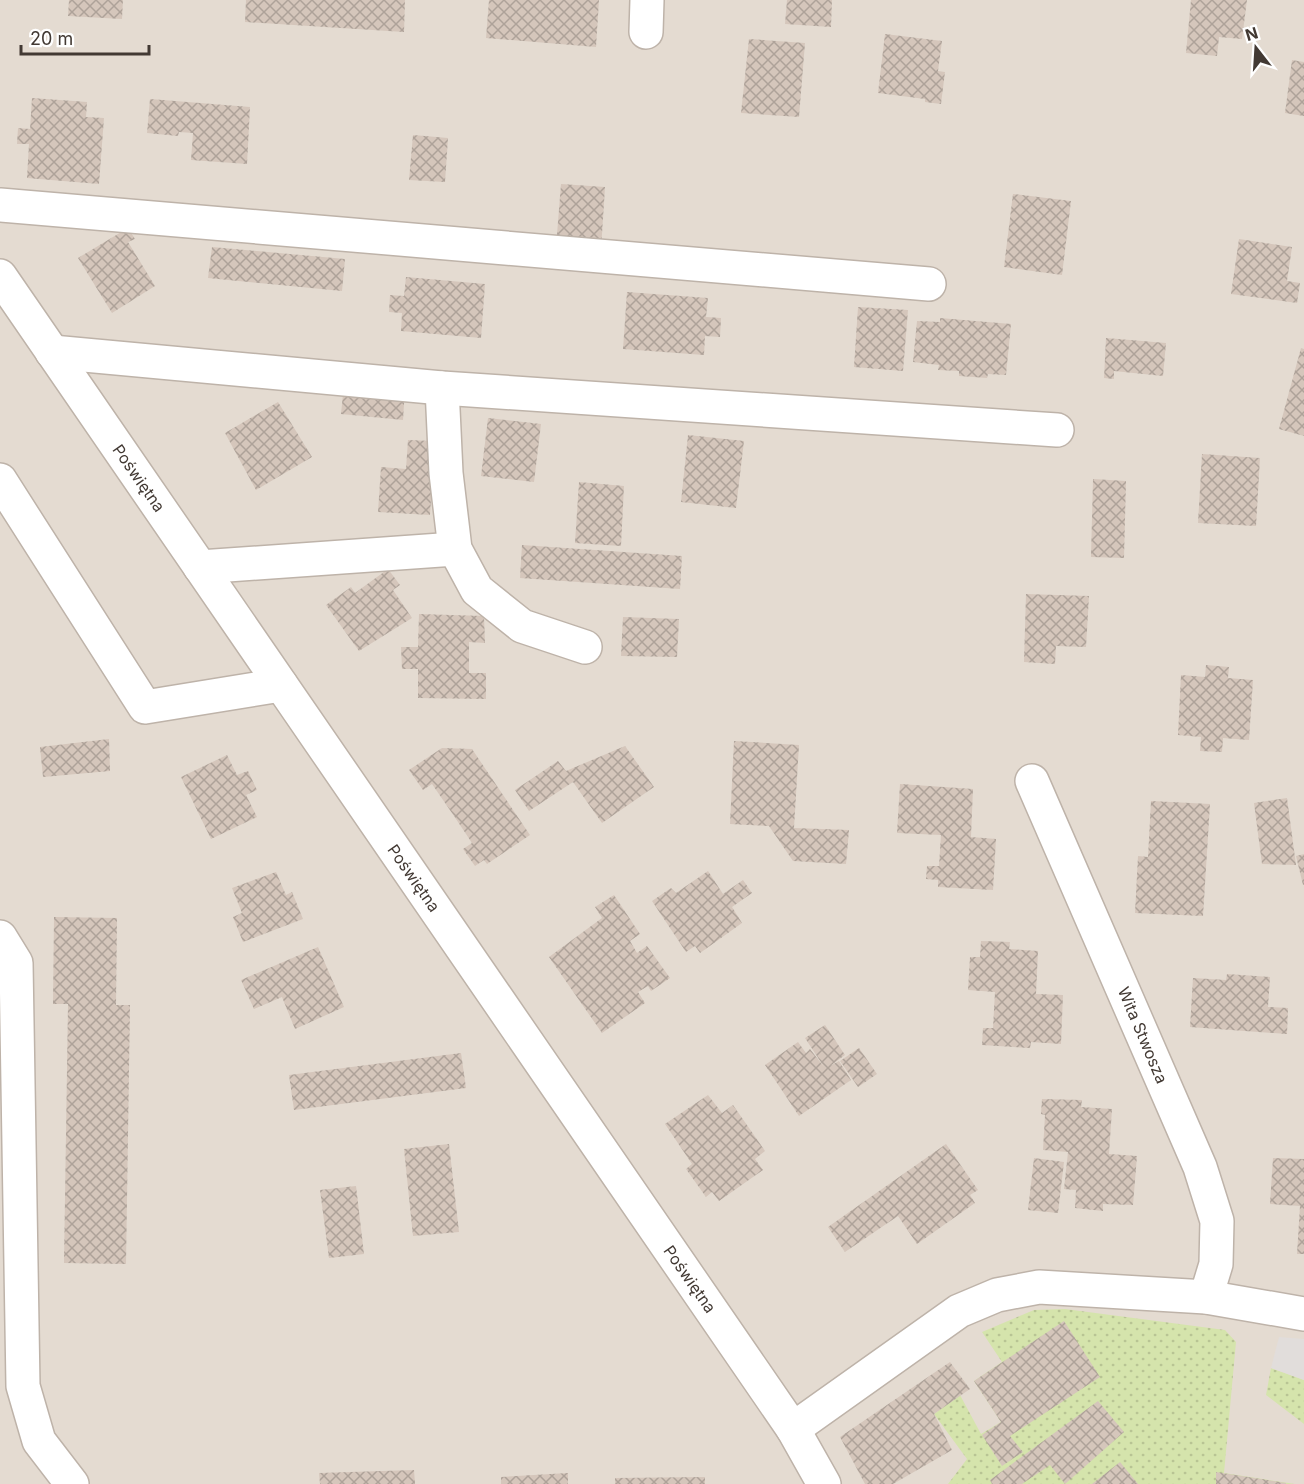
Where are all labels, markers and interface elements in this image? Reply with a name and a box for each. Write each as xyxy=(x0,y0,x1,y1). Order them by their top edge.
scale bar xyxy=(21,18,148,56)
north arrow xyxy=(1226,18,1286,78)
text: N xyxy=(1243,22,1260,45)
text: 20 m xyxy=(30,28,73,49)
street label: Poświętna xyxy=(108,440,170,516)
street label: Poświętna xyxy=(383,840,445,916)
street label: Wita Stwosza xyxy=(1114,984,1172,1086)
street label: Poświętna xyxy=(659,1241,721,1317)

